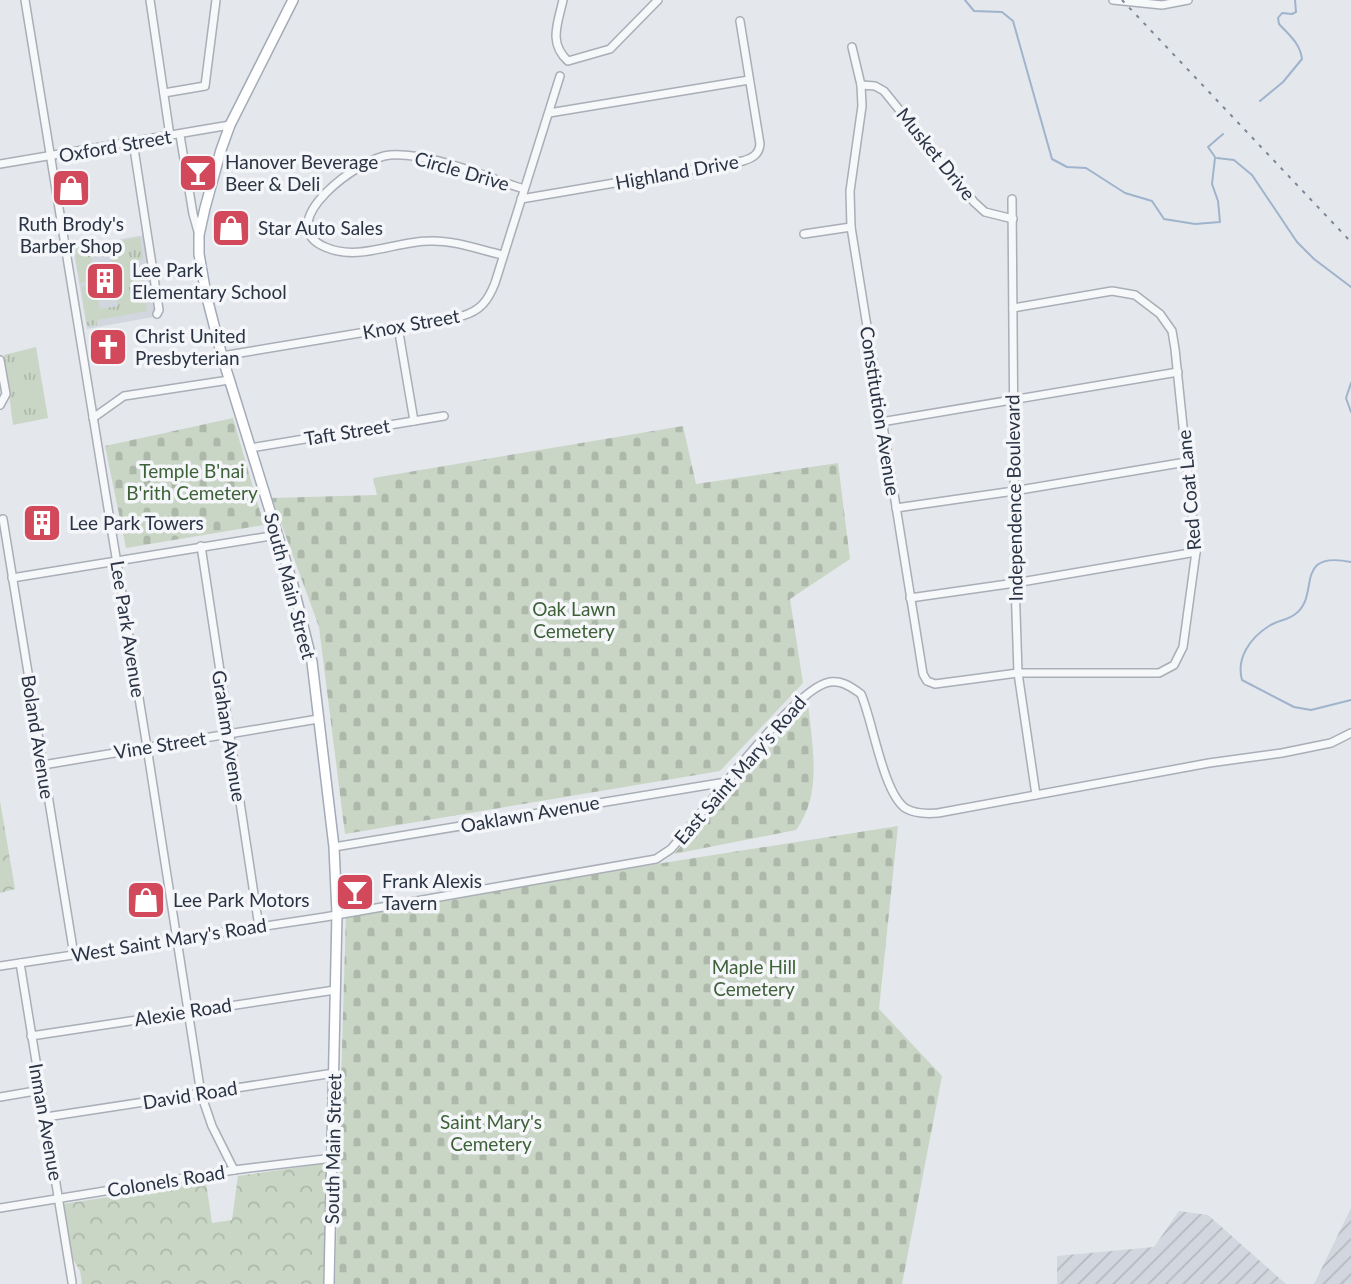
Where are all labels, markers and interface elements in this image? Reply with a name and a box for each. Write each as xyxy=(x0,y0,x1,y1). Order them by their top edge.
street label: Musket Drive xyxy=(892,103,981,205)
street label: Oxford Street xyxy=(57,124,173,167)
street label: Circle Drive xyxy=(412,146,512,195)
street label: Highland Drive xyxy=(613,149,740,194)
place label: Hanover Beverage Beer & Deli xyxy=(225,150,378,195)
bar icon: Hanover Beverage Beer & Deli xyxy=(177,152,219,194)
shop icon: Ruth Brody's Barber Shop xyxy=(50,167,92,209)
shop icon: Star Auto Sales xyxy=(210,207,252,249)
place label: Ruth Brody's Barber Shop xyxy=(18,212,124,257)
place label: Star Auto Sales xyxy=(258,216,383,239)
place label: Lee Park Elementary School xyxy=(132,258,287,303)
building icon: Lee Park Elementary School xyxy=(84,260,126,302)
street label: Knox Street xyxy=(361,304,461,343)
place label: Christ United Presbyterian xyxy=(135,324,246,369)
street label: Constitution Avenue xyxy=(856,324,905,497)
church icon: Christ United Presbyterian xyxy=(87,326,129,368)
street label: Independence Boulevard xyxy=(1000,394,1027,602)
street label: Taft Street xyxy=(303,413,391,450)
street label: Red Coat Lane xyxy=(1172,429,1205,551)
park label: Temple B'nai B'rith Cemetery xyxy=(126,459,258,504)
building icon: Lee Park Towers xyxy=(21,502,63,544)
street label: South Main Street xyxy=(260,510,321,662)
place label: Lee Park Towers xyxy=(69,511,204,534)
street label: Lee Park Avenue xyxy=(106,559,151,699)
park label: Oak Lawn Cemetery xyxy=(532,597,616,642)
street label: Graham Avenue xyxy=(208,669,251,803)
street label: Boland Avenue xyxy=(17,673,60,801)
street label: East Saint Mary's Road xyxy=(669,691,810,849)
street label: Vine Street xyxy=(112,726,208,763)
street label: Oaklawn Avenue xyxy=(459,790,601,837)
place label: Frank Alexis Tavern xyxy=(382,869,482,914)
bar icon: Frank Alexis Tavern xyxy=(334,871,376,913)
shop icon: Lee Park Motors xyxy=(125,879,167,921)
place label: Lee Park Motors xyxy=(173,888,310,911)
street label: West Saint Mary's Road xyxy=(70,913,268,966)
park label: Maple Hill Cemetery xyxy=(712,955,796,1000)
street label: Alexie Road xyxy=(133,992,233,1031)
street label: Inman Avenue xyxy=(25,1062,68,1182)
street label: South Main Street xyxy=(320,1073,345,1225)
street label: David Road xyxy=(141,1076,239,1113)
park label: Saint Mary's Cemetery xyxy=(440,1110,542,1155)
street label: Colonels Road xyxy=(105,1160,226,1201)

